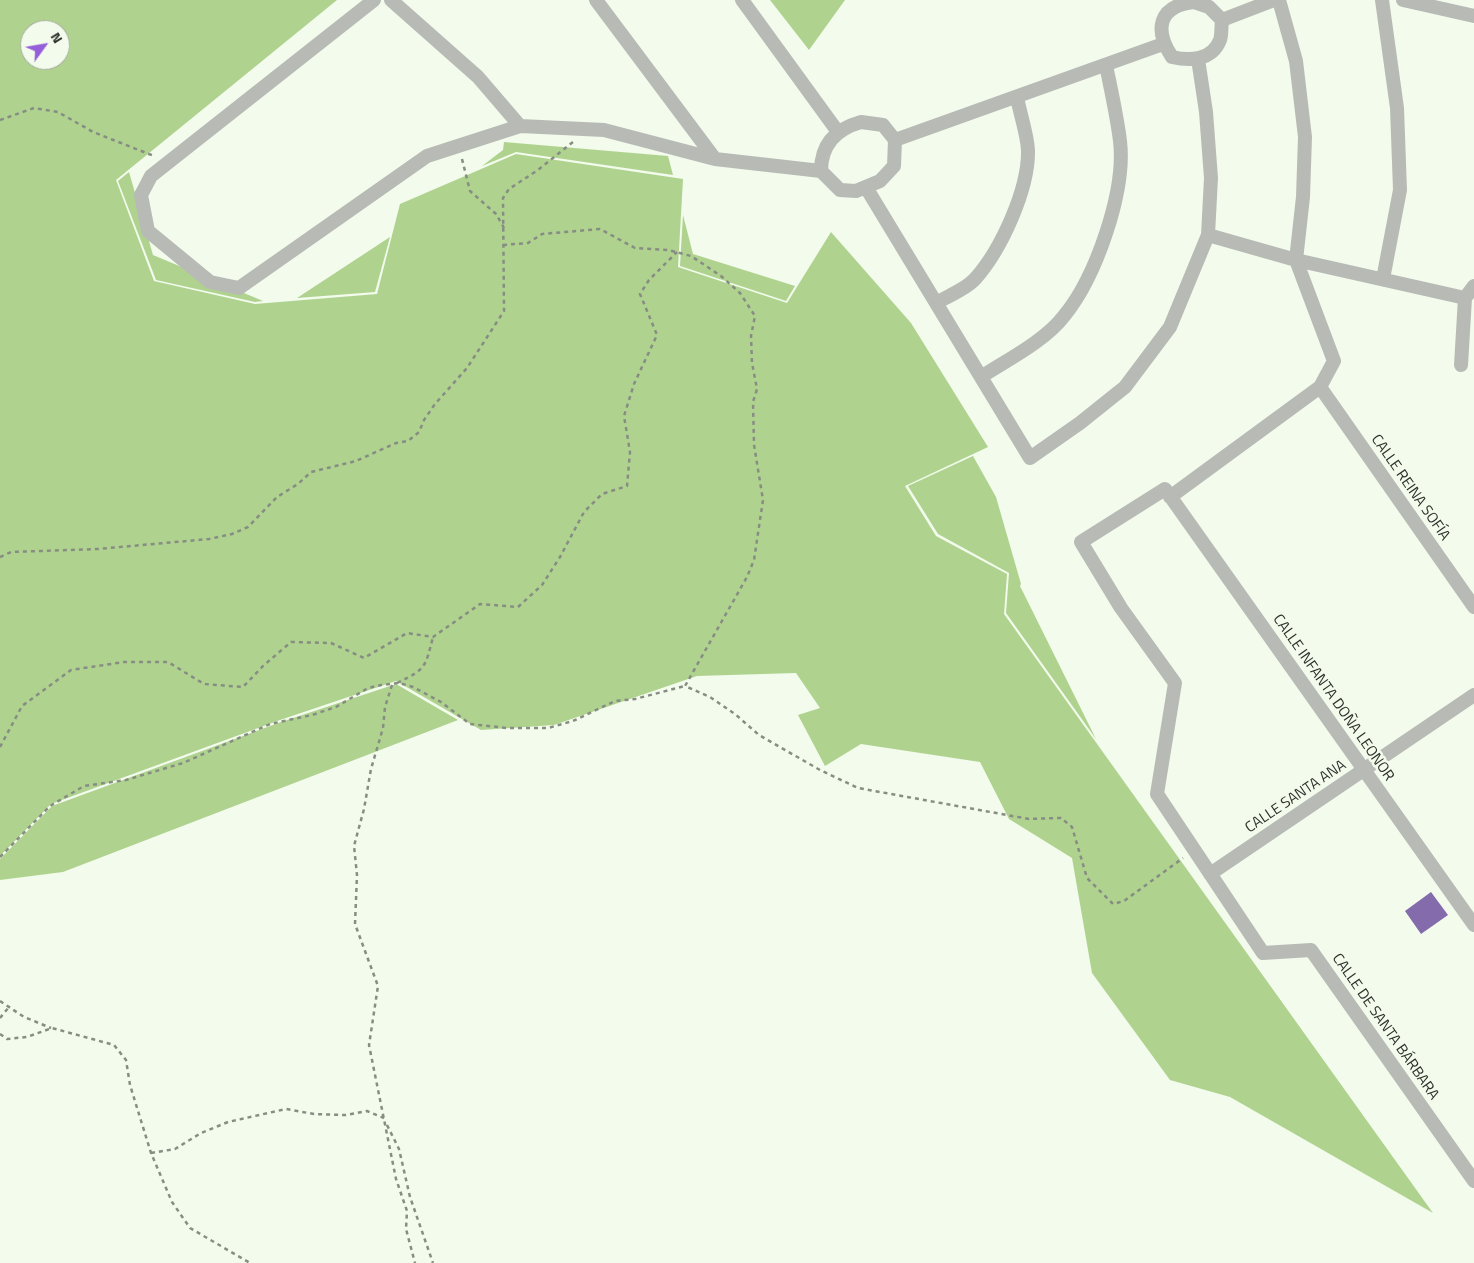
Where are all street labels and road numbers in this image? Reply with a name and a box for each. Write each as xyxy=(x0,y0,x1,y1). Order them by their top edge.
street label: CALLE REINA SOFÍA xyxy=(1367,432,1453,544)
street label: CALLE INFANTA DOÑA LEONOR xyxy=(1268,611,1398,785)
street label: CALLE SANTA ANA xyxy=(1242,757,1350,837)
street label: CALLE DE SANTA BÁRBARA xyxy=(1328,950,1442,1104)

